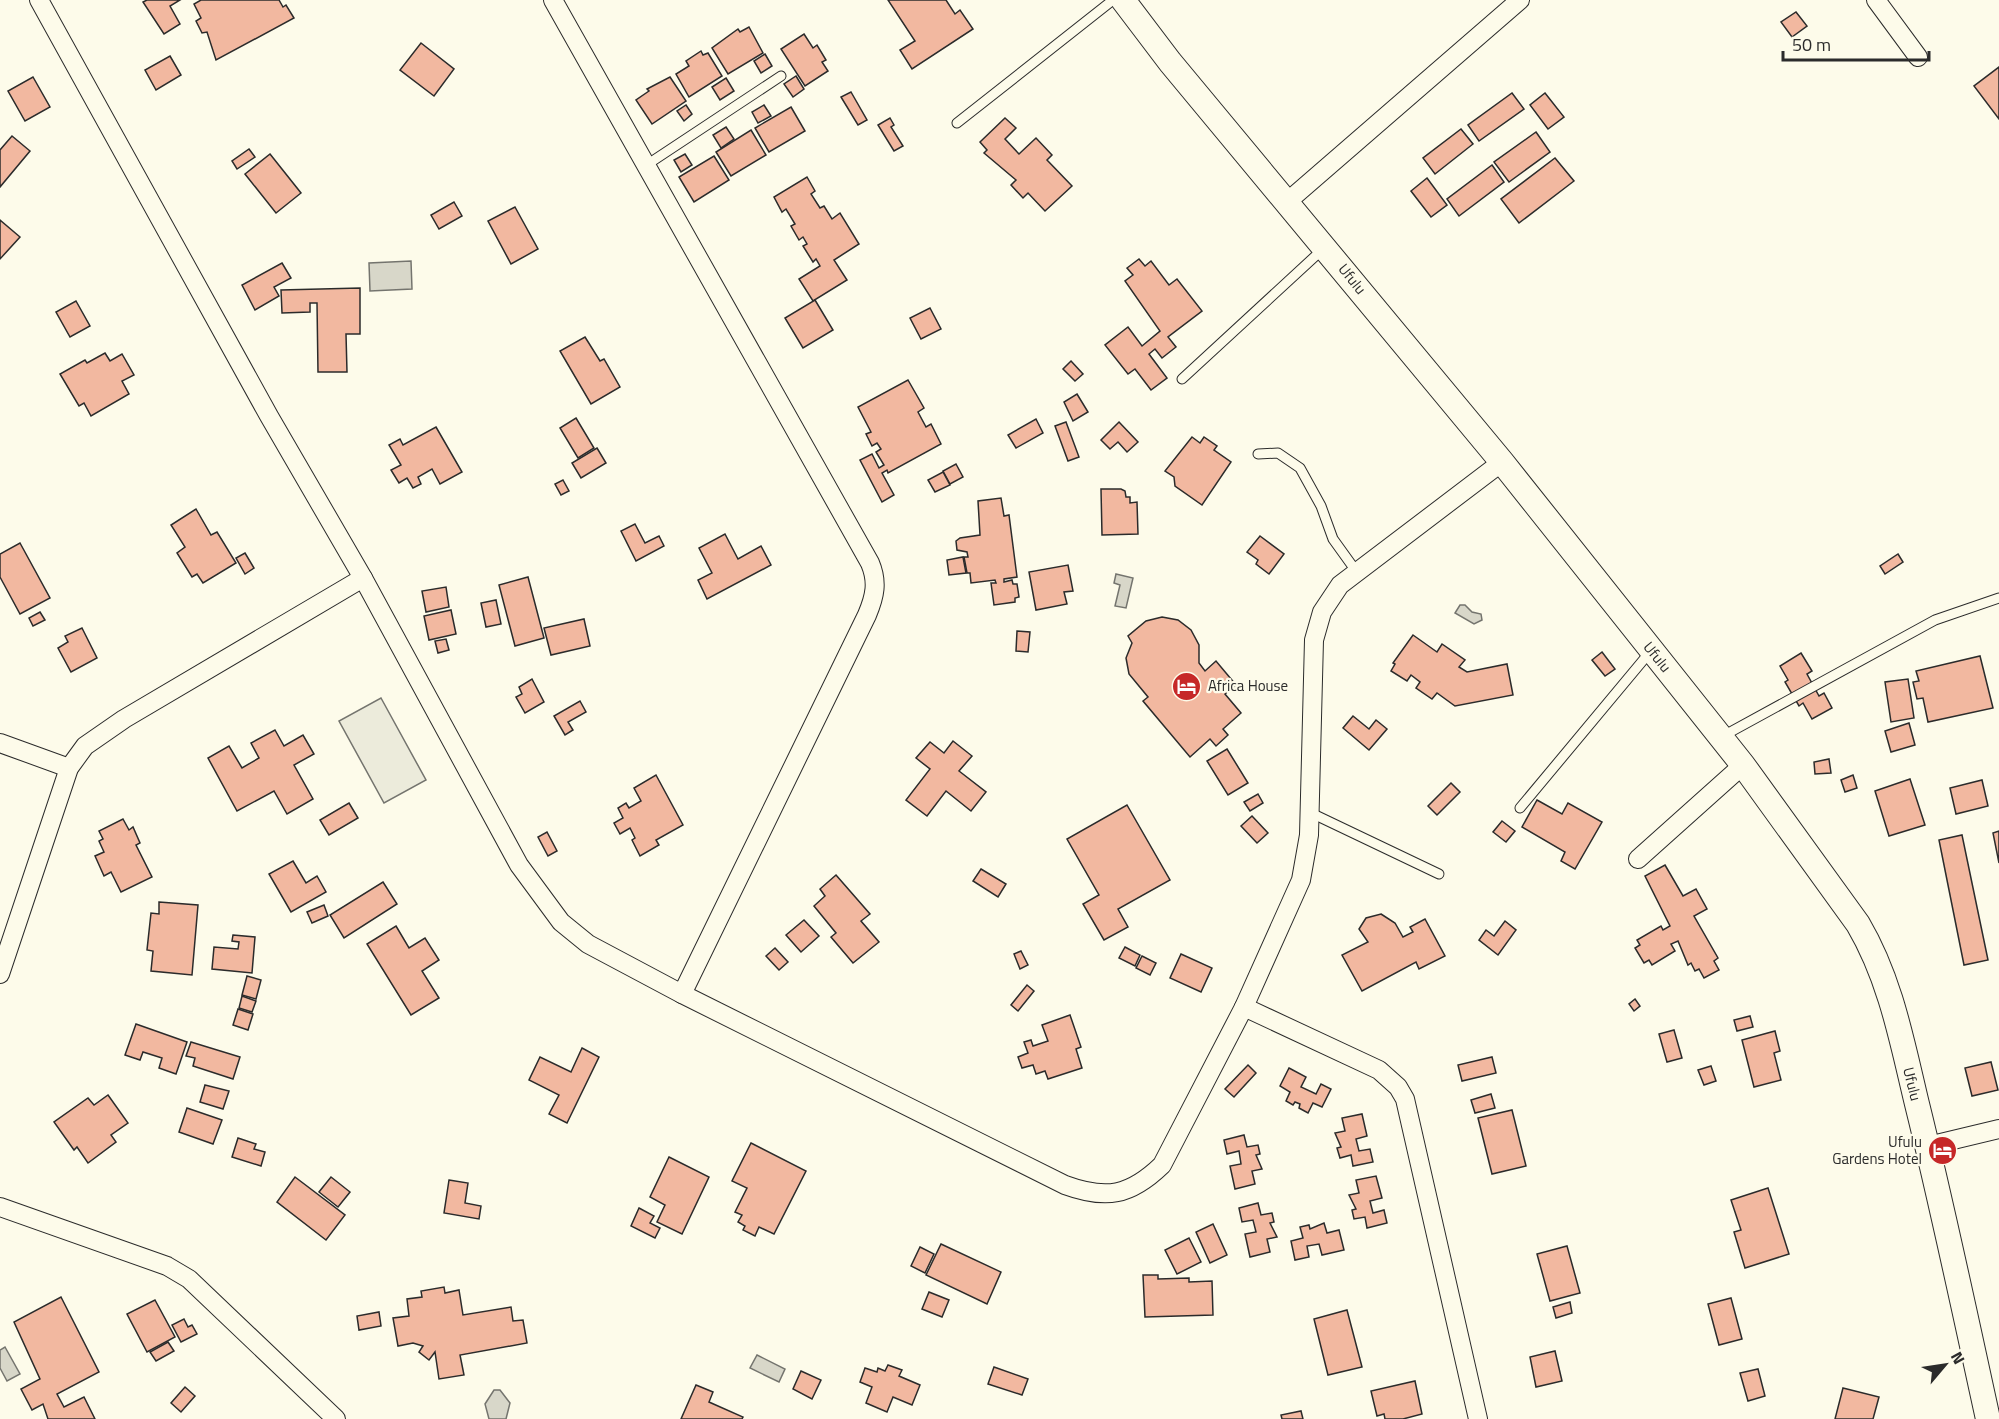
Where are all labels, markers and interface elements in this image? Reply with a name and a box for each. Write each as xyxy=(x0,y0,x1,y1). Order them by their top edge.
scale bar xyxy=(1783,24,1928,62)
text: 50 m xyxy=(1792,31,1831,58)
street label: Ufulu xyxy=(1333,258,1372,299)
street label: Ufulu xyxy=(1638,636,1677,677)
hotel icon: Africa House xyxy=(1171,670,1203,702)
place label: Africa House xyxy=(1208,674,1288,697)
street label: Ufulu xyxy=(1897,1065,1928,1103)
place label: Ufulu Gardens Hotel xyxy=(1832,1130,1922,1170)
hotel icon: Ufulu Gardens Hotel xyxy=(1927,1135,1959,1167)
north arrow xyxy=(1915,1335,1975,1395)
text: N xyxy=(1945,1347,1971,1368)

